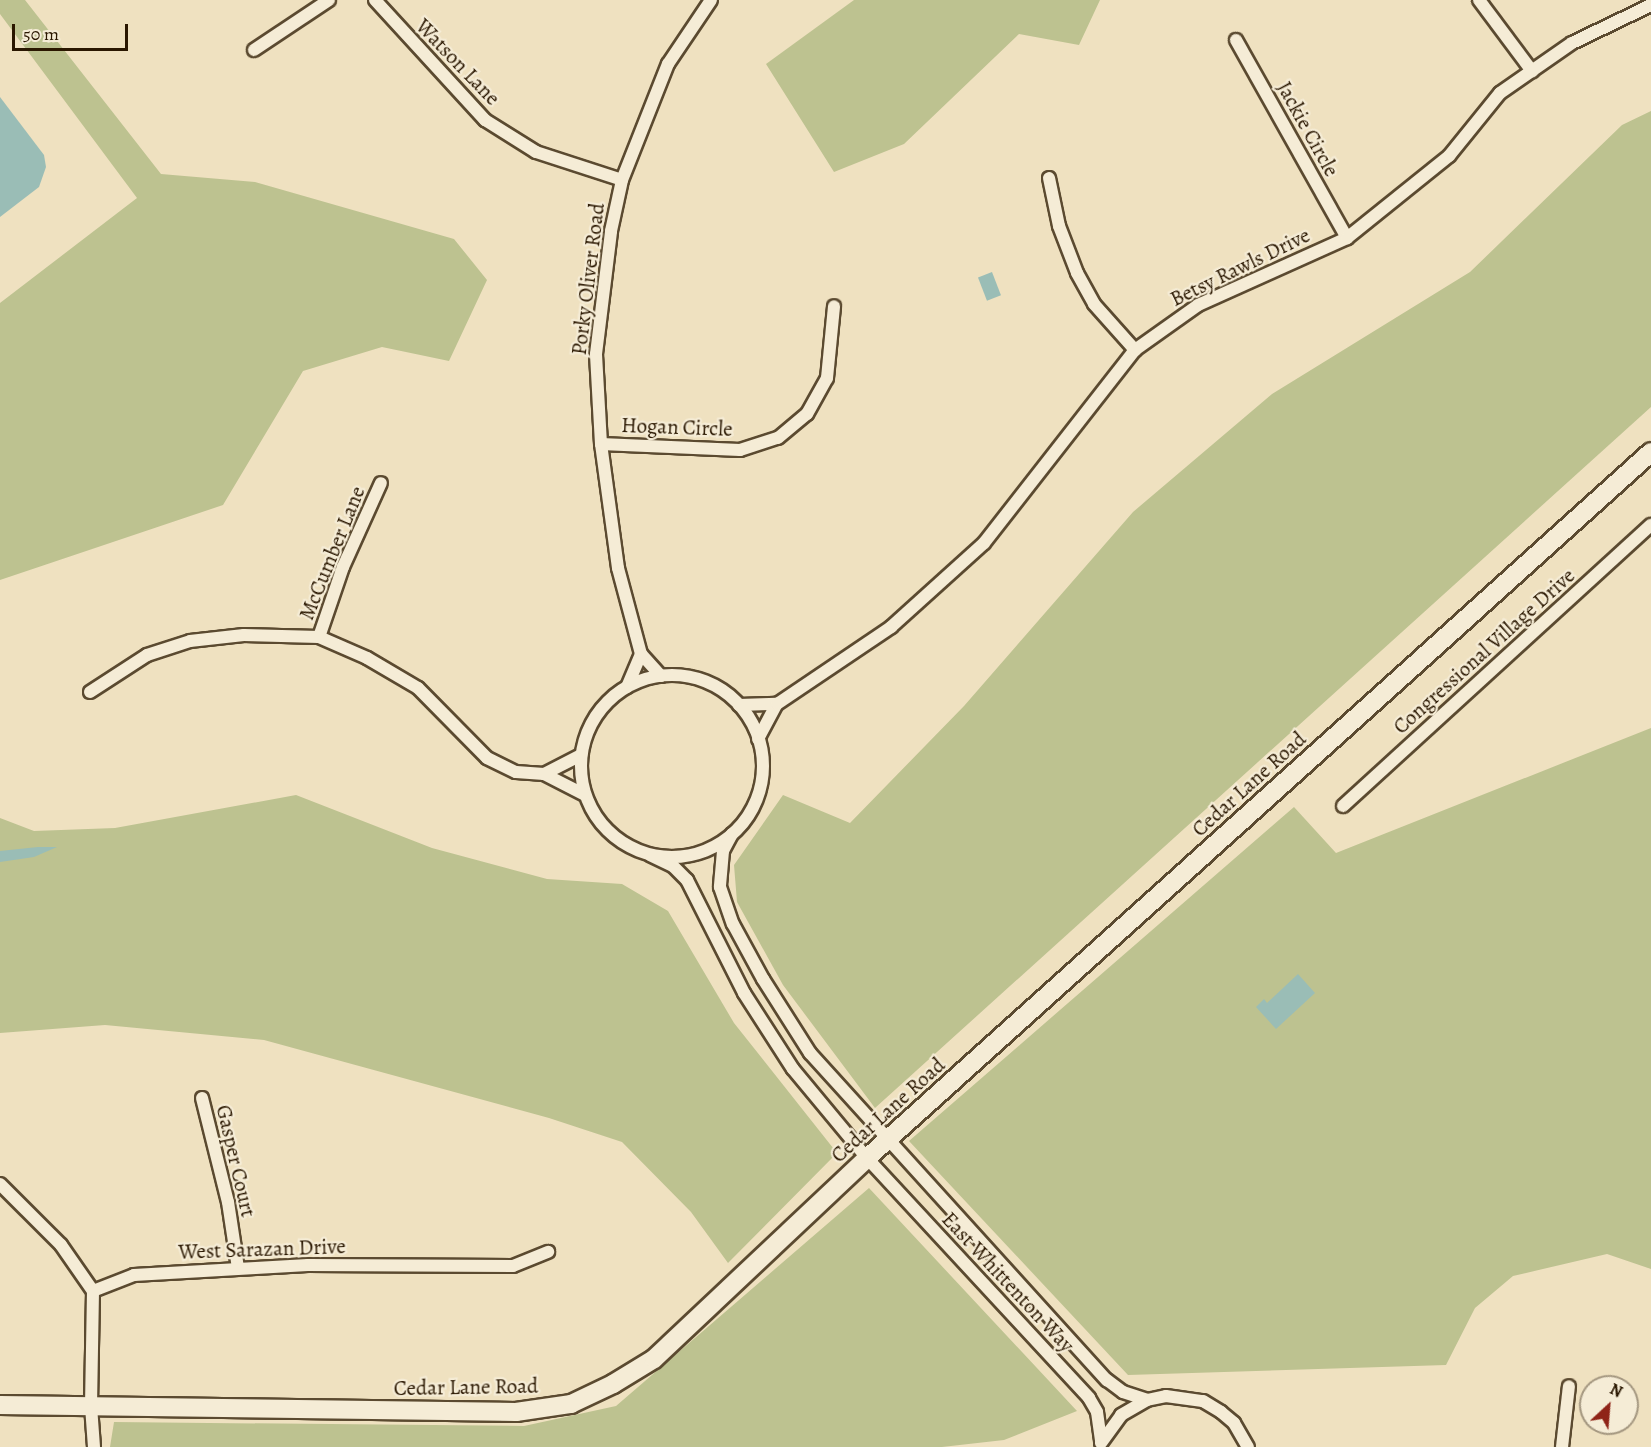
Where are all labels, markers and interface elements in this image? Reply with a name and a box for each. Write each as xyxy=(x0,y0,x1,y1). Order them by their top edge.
scale bar xyxy=(15,12,130,50)
street label: Watson Lane xyxy=(411,13,505,111)
text: 50 m xyxy=(23,22,59,46)
street label: Jackie Circle xyxy=(1272,77,1344,181)
street label: Porky Oliver Road xyxy=(566,202,610,356)
street label: Betsy Rawls Drive xyxy=(1166,222,1314,312)
street label: Hogan Circle xyxy=(621,412,733,442)
street label: McCumber Lane xyxy=(294,483,370,623)
street label: Congressional Village Drive xyxy=(1388,563,1580,739)
street label: Cedar Lane Road xyxy=(1187,726,1311,842)
street label: Cedar Lane Road xyxy=(826,1052,950,1168)
street label: Gasper Court xyxy=(211,1103,261,1219)
street label: East Whittenton Way xyxy=(937,1207,1079,1357)
street label: West Sarazan Drive xyxy=(178,1233,346,1265)
street label: Cedar Lane Road xyxy=(393,1373,539,1401)
north arrow xyxy=(1579,1375,1639,1435)
text: N xyxy=(1606,1378,1626,1403)

